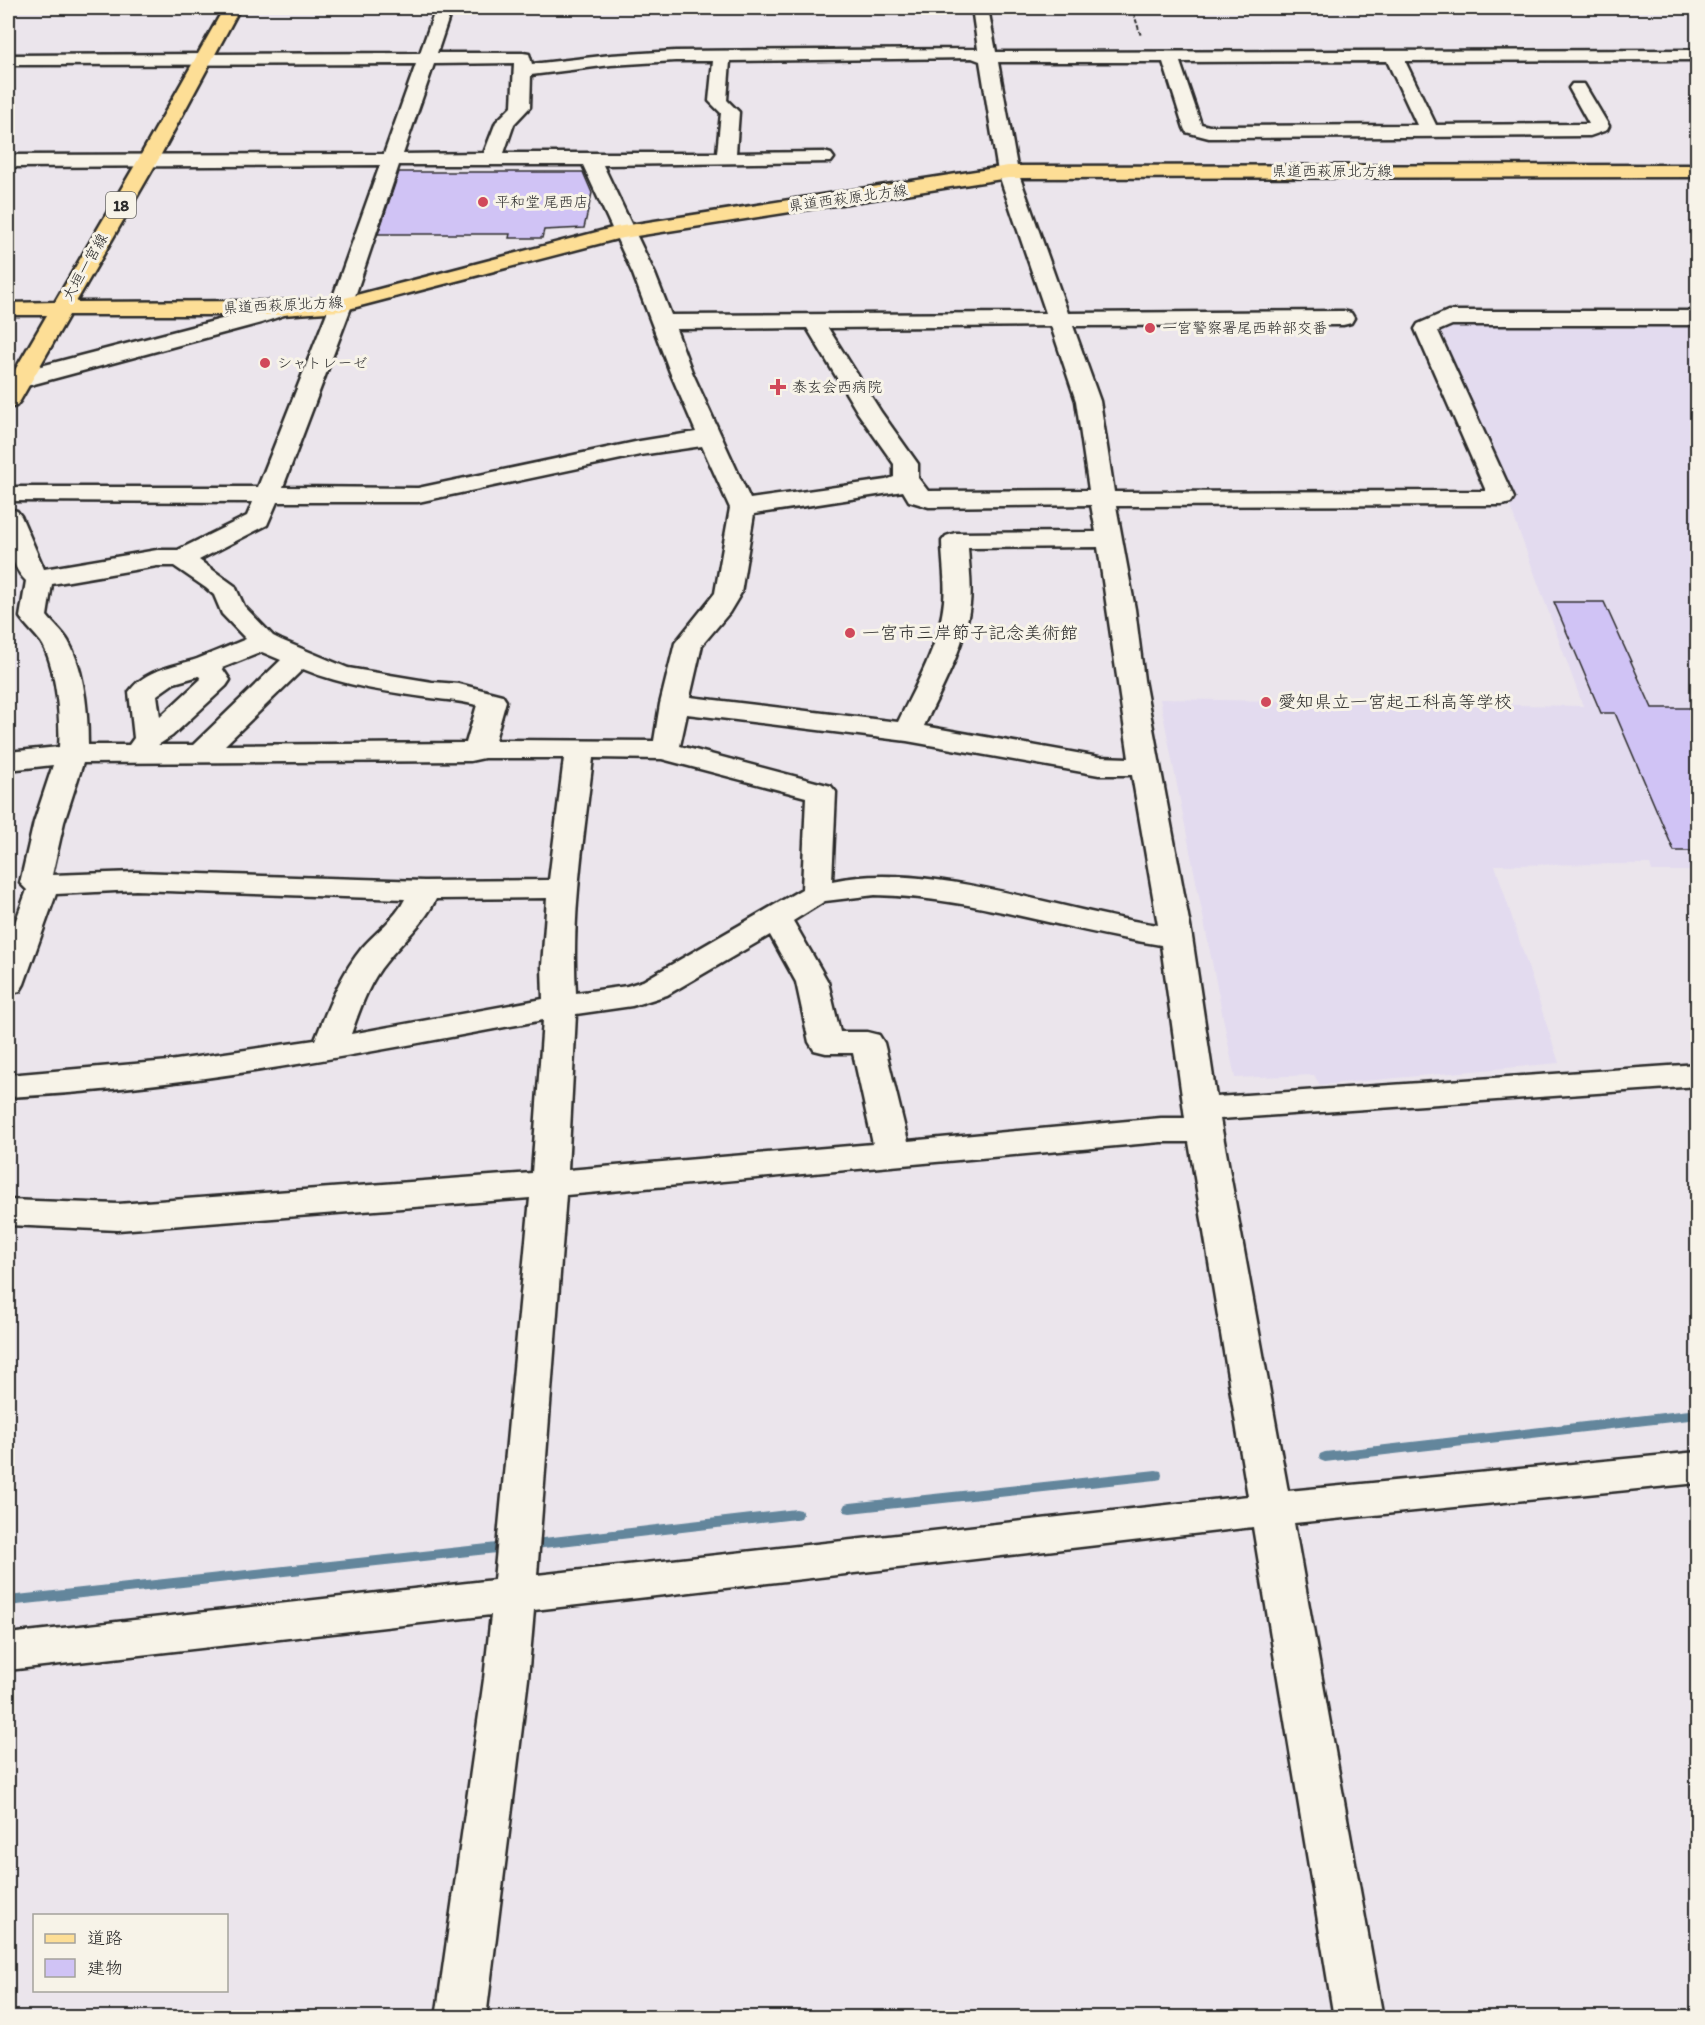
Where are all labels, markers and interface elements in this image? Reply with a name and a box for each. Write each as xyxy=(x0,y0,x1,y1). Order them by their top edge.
street label: 県道西萩原北方線 xyxy=(1272,162,1392,180)
street label: 県道西萩原北方線 xyxy=(787,181,909,215)
road number: 18 xyxy=(106,192,136,218)
place label: 平和堂 尾西店 xyxy=(495,193,588,211)
marker: 平和堂 尾西店 xyxy=(476,195,490,209)
street label: 大垣一宮線 xyxy=(58,230,112,304)
street label: 県道西萩原北方線 xyxy=(223,293,343,317)
place label: 一宮警察署尾西幹部交番 xyxy=(1162,319,1327,337)
marker: 一宮警察署尾西幹部交番 xyxy=(1143,321,1157,335)
place label: シャトレーゼ xyxy=(277,354,368,372)
marker: シャトレーゼ xyxy=(258,356,272,370)
marker: 泰玄会西病院 xyxy=(769,378,787,396)
place label: 泰玄会西病院 xyxy=(792,378,882,396)
place label: 一宮市三岸節子記念美術館 xyxy=(862,622,1078,644)
marker: 一宮市三岸節子記念美術館 xyxy=(843,626,857,640)
place label: 愛知県立一宮起工科高等学校 xyxy=(1278,691,1512,713)
marker: 愛知県立一宮起工科高等学校 xyxy=(1259,695,1273,709)
legend xyxy=(33,1914,228,1992)
text: 道路 xyxy=(87,1927,123,1949)
text: 建物 xyxy=(87,1957,123,1979)

